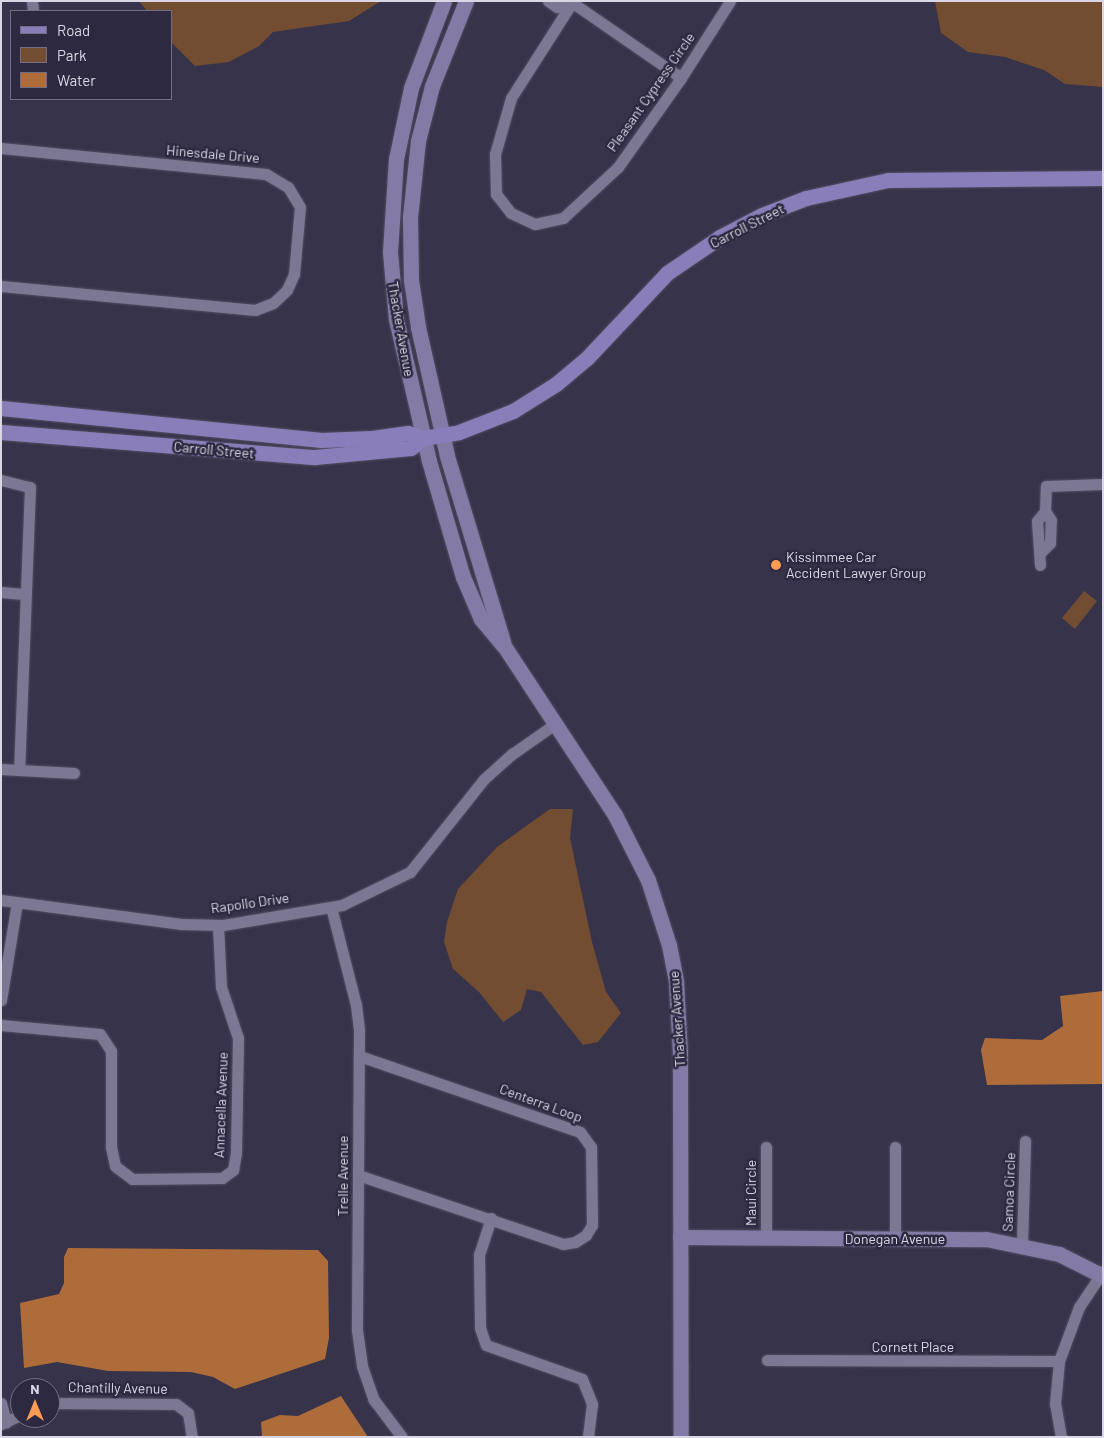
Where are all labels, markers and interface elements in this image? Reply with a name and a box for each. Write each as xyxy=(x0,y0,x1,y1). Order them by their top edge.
legend xyxy=(10,10,172,100)
text: Road xyxy=(57,21,90,39)
street label: Pleasant Cypress Circle xyxy=(604,29,698,155)
text: Park xyxy=(57,46,86,64)
text: Water xyxy=(57,71,96,89)
street label: Hinesdale Drive xyxy=(166,142,260,166)
street label: Carroll Street xyxy=(707,200,787,252)
street label: Thacker Avenue xyxy=(384,280,418,378)
street label: Carroll Street xyxy=(173,438,255,462)
place label: Kissimmee Car Accident Lawyer Group xyxy=(786,549,926,582)
marker: Kissimmee Car Accident Lawyer Group xyxy=(770,559,782,571)
street label: Rapollo Drive xyxy=(210,889,290,917)
street label: Thacker Avenue xyxy=(665,970,689,1068)
street label: Annacella Avenue xyxy=(211,1052,231,1158)
street label: Centerra Loop xyxy=(497,1080,585,1126)
street label: Trelle Avenue xyxy=(335,1136,351,1216)
street label: Samoa Circle xyxy=(999,1152,1019,1232)
street label: Maui Circle xyxy=(743,1160,759,1226)
street label: Donegan Avenue xyxy=(845,1231,945,1247)
street label: Cornett Place xyxy=(872,1339,954,1355)
north arrow xyxy=(10,1378,60,1428)
street label: Chantilly Avenue xyxy=(68,1379,168,1397)
text: N xyxy=(30,1380,40,1397)

